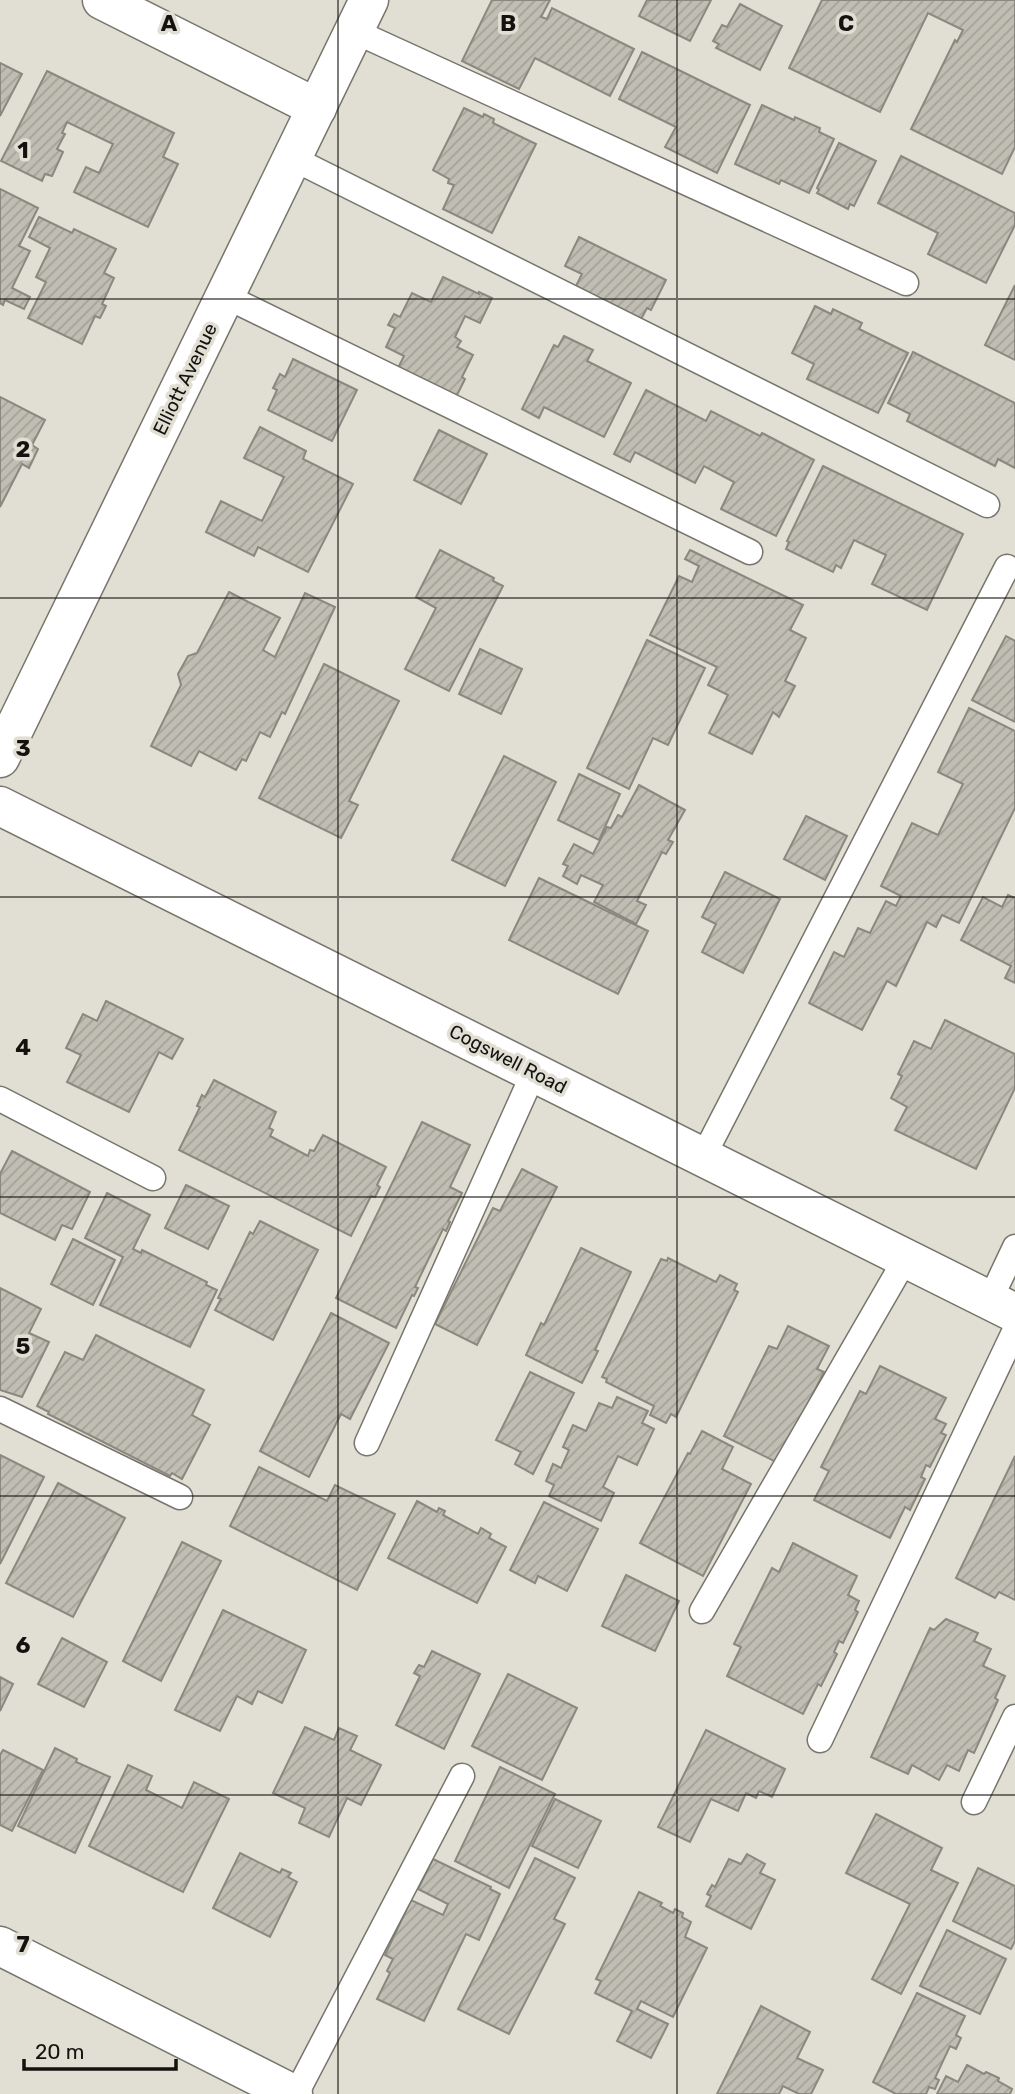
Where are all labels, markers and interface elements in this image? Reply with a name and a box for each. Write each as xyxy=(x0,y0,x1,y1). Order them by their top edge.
text: A xyxy=(161,9,178,37)
text: B xyxy=(500,9,516,37)
text: C xyxy=(838,9,854,37)
text: 1 xyxy=(17,136,29,164)
street label: Elliott Avenue xyxy=(148,319,222,439)
text: 2 xyxy=(16,435,30,463)
text: 3 xyxy=(15,734,31,762)
street label: Cogswell Road xyxy=(445,1019,571,1099)
text: 4 xyxy=(15,1033,31,1061)
text: 5 xyxy=(16,1332,31,1360)
text: 6 xyxy=(16,1631,31,1659)
text: 7 xyxy=(16,1930,30,1958)
scale bar xyxy=(24,2028,177,2072)
text: 20 m xyxy=(35,2039,84,2064)

